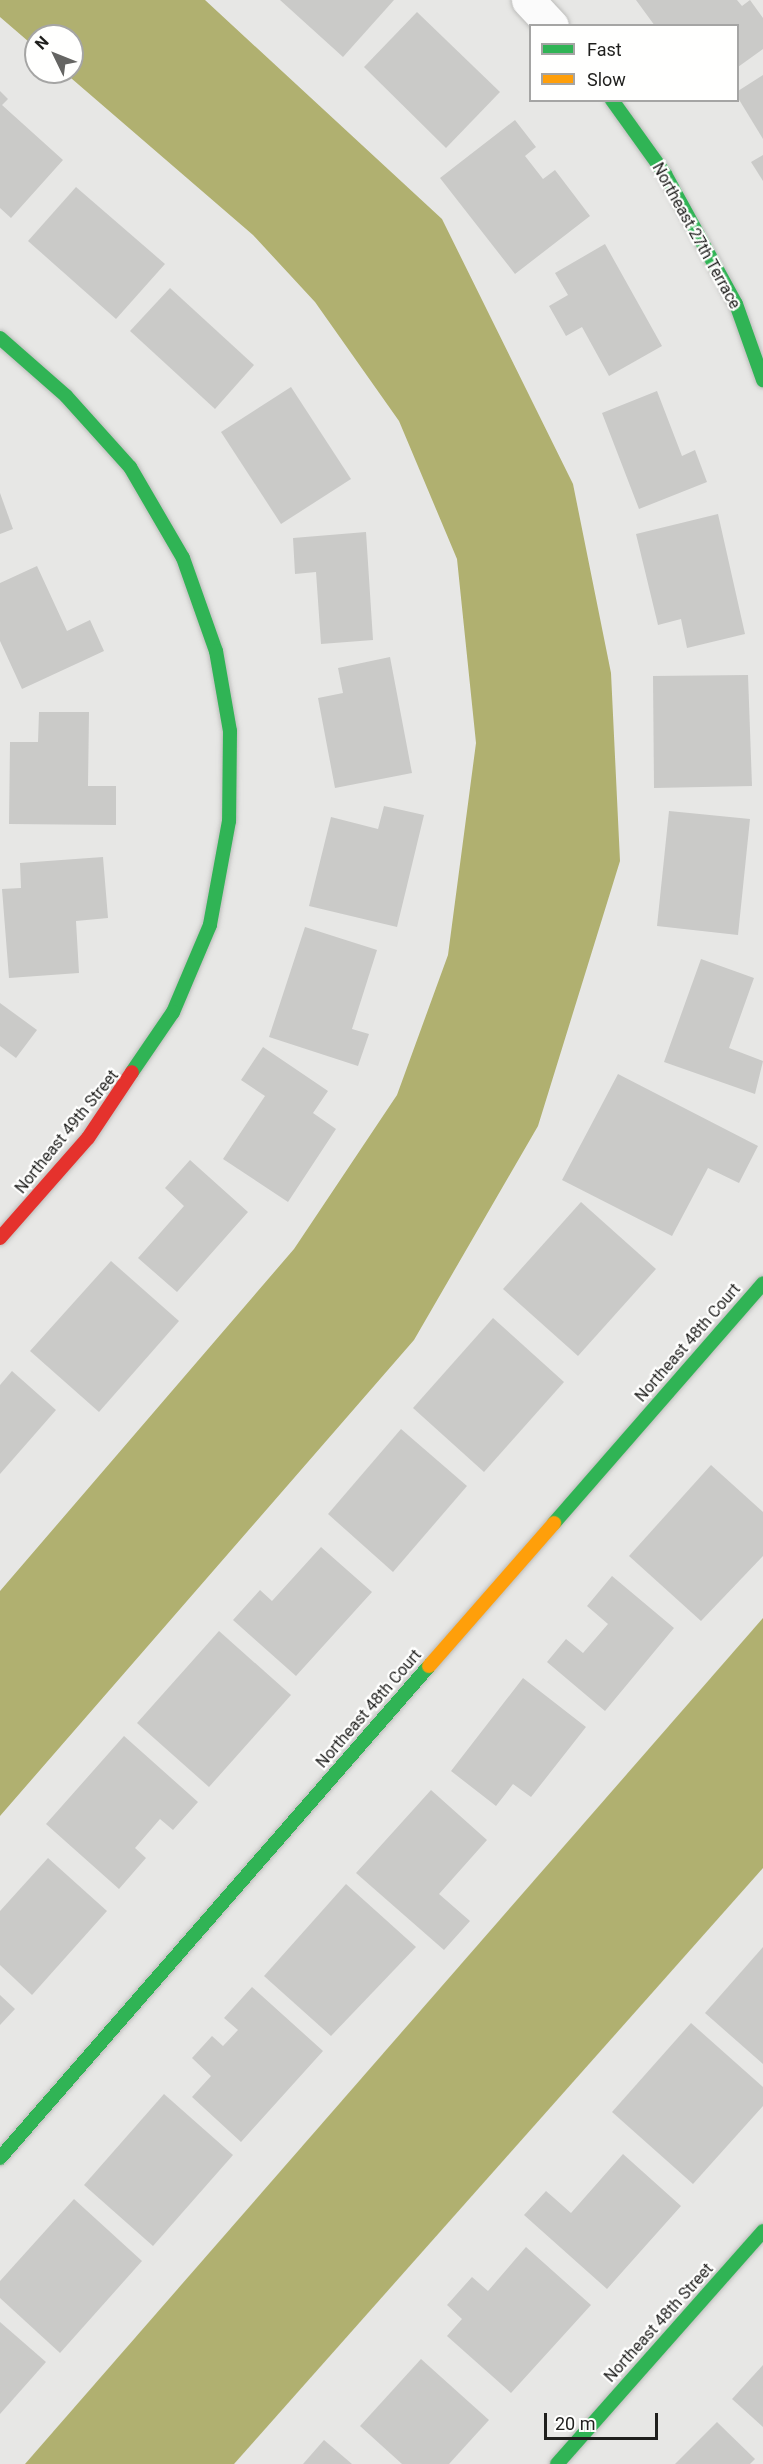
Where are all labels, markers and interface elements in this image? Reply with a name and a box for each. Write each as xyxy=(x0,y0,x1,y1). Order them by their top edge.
north arrow xyxy=(24,24,84,84)
legend xyxy=(529,24,739,102)
text: N xyxy=(31,32,53,53)
text: Fast xyxy=(587,39,622,60)
text: Slow xyxy=(587,69,626,90)
street label: Northeast 27th Terrace xyxy=(648,159,744,313)
street label: Northeast 49th Street xyxy=(11,1066,123,1198)
street label: Northeast 48th Court xyxy=(631,1280,745,1406)
street label: Northeast 48th Court xyxy=(312,1646,426,1772)
street label: Northeast 48th Street xyxy=(601,2260,717,2386)
scale bar xyxy=(547,2401,661,2439)
text: 20 m xyxy=(555,2413,595,2434)

